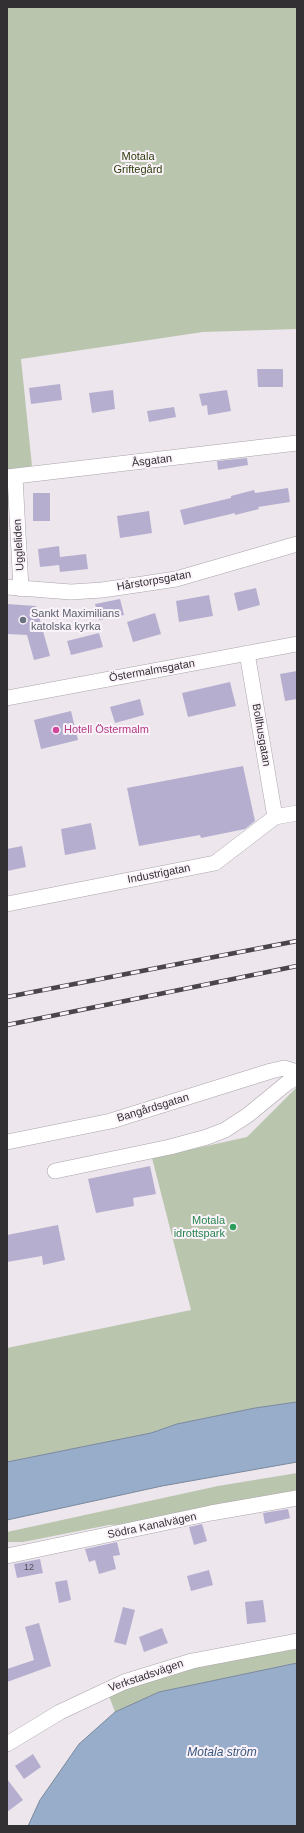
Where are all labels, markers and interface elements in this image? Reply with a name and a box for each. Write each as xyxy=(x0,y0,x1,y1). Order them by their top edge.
park label: Motala Griftegård xyxy=(114,150,162,176)
street label: Åsgatan xyxy=(131,452,173,470)
street label: Uggleliden xyxy=(11,519,27,571)
street label: Hårstorpsgatan xyxy=(116,568,192,594)
place label: Sankt Maximilians katolska kyrka xyxy=(31,607,120,633)
marker: Sankt Maximilians katolska kyrka xyxy=(18,615,28,625)
street label: Östermalmsgatan xyxy=(108,657,196,685)
street label: Bollhusgatan xyxy=(249,703,273,767)
place label: Hotell Östermalm xyxy=(64,723,149,737)
marker: Hotell Östermalm xyxy=(51,725,61,735)
street label: Industrigatan xyxy=(127,861,191,887)
street label: Bangårdsgatan xyxy=(115,1091,191,1125)
place label: Motala idrottspark xyxy=(174,1214,225,1240)
marker: Motala idrottspark xyxy=(228,1222,238,1232)
street label: Södra Kanalvägen xyxy=(106,1510,198,1542)
house number: 12 xyxy=(24,1563,34,1573)
street label: Verkstadsvägen xyxy=(107,1657,185,1695)
water label: Motala ström xyxy=(187,1746,257,1760)

